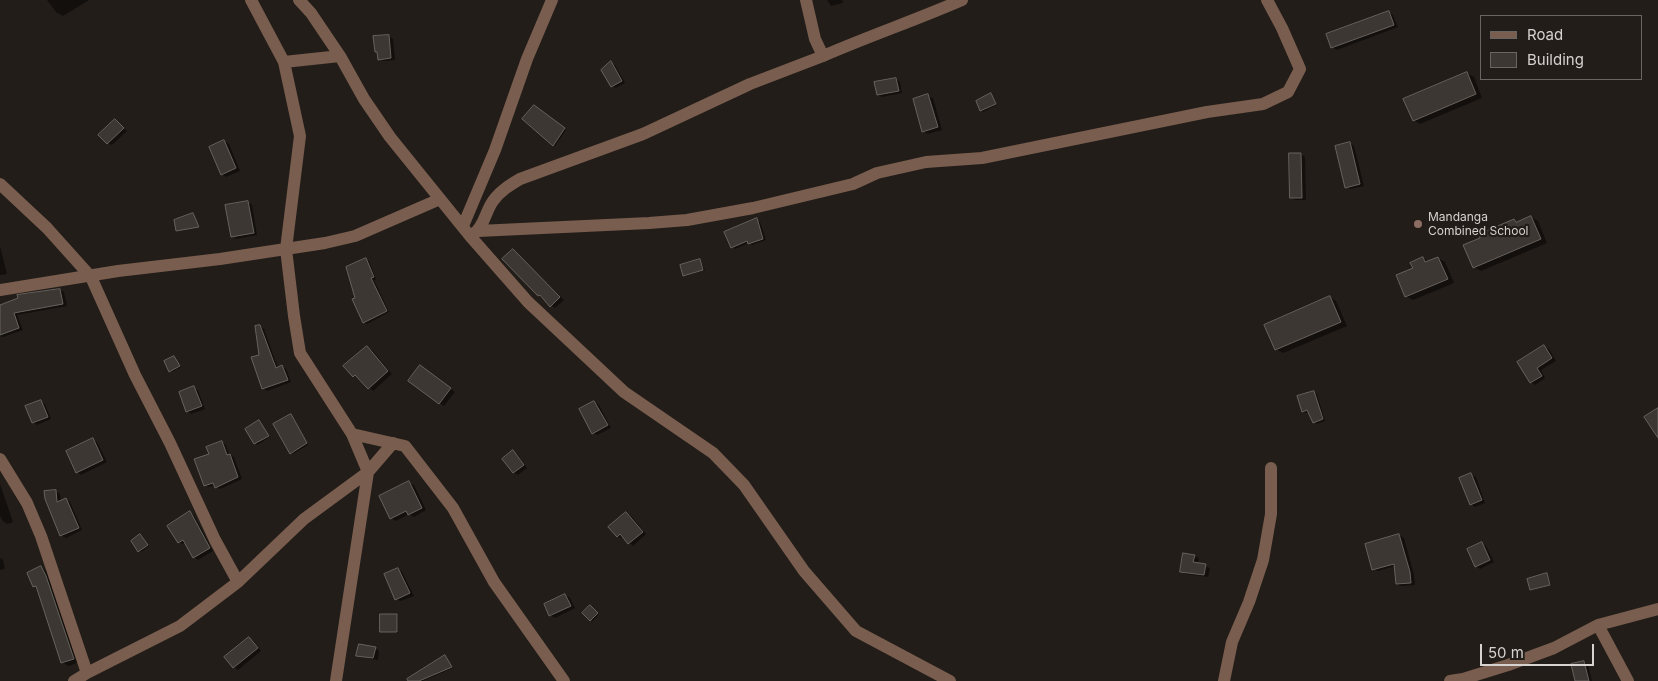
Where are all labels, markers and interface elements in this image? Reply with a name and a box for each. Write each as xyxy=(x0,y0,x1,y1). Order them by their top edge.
legend xyxy=(1480,15,1643,80)
text: Road xyxy=(1527,25,1563,44)
text: Building xyxy=(1527,50,1584,69)
place label: Mandanga Combined School xyxy=(1428,210,1528,238)
marker: Mandanga Combined School xyxy=(1412,218,1424,230)
scale bar xyxy=(1483,634,1597,666)
text: 50 m xyxy=(1488,643,1524,662)

